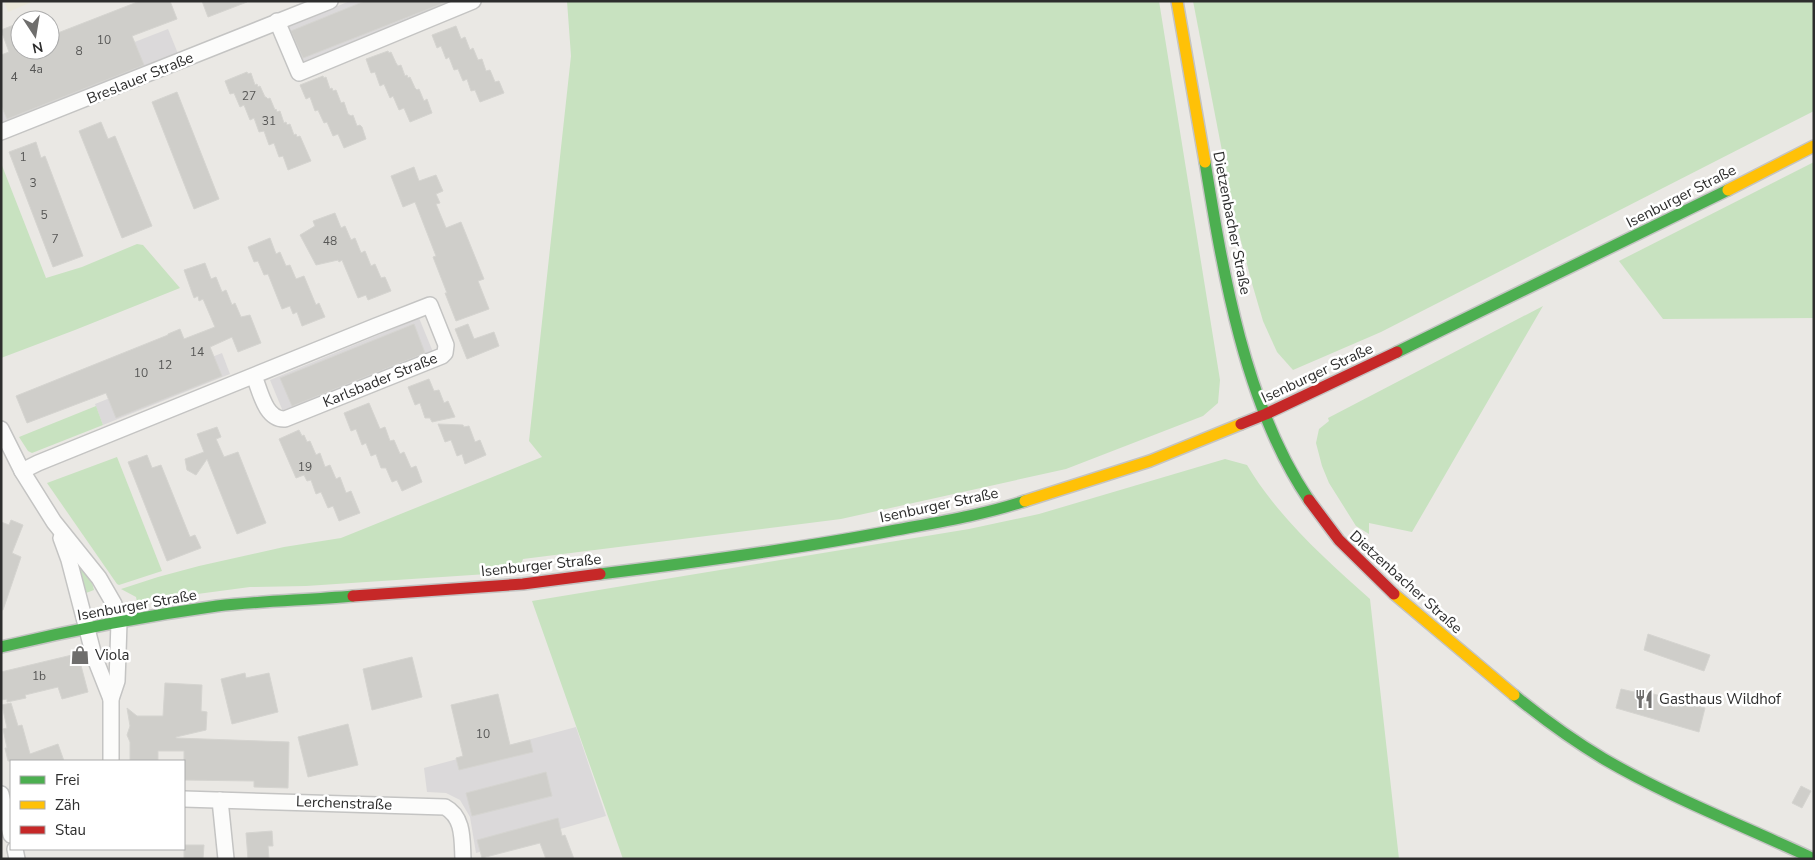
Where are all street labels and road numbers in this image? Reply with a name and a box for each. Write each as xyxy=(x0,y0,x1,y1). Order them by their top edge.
street label: Breslauer Straße xyxy=(84,47,196,109)
street label: Dietzenbacher Straße xyxy=(1208,150,1256,296)
street label: Isenburger Straße xyxy=(1623,160,1739,232)
street label: Isenburger Straße xyxy=(1258,338,1376,408)
street label: Karlsbader Straße xyxy=(320,348,440,412)
street label: Isenburger Straße xyxy=(878,483,1000,527)
street label: Dietzenbacher Straße xyxy=(1345,526,1467,638)
street label: Isenburger Straße xyxy=(480,549,602,581)
street label: Isenburger Straße xyxy=(76,585,198,625)
street label: Lerchenstraße xyxy=(296,791,392,815)

